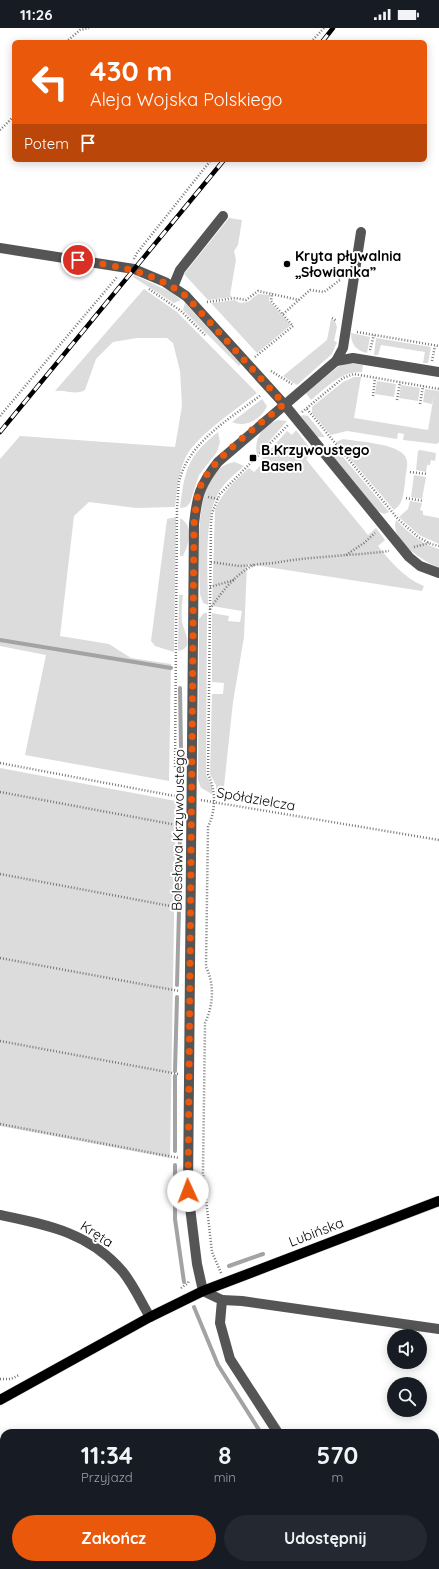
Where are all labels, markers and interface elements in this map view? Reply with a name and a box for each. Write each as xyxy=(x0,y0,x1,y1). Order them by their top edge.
text: 11:26 xyxy=(20,5,53,24)
text: 430 m xyxy=(90,53,172,88)
icon: left xyxy=(24,56,76,108)
text: Aleja Wojska Polskiego xyxy=(90,88,282,111)
icon: arrive xyxy=(77,132,99,154)
text: Potem xyxy=(24,134,69,153)
pin xyxy=(61,243,95,277)
place label: Kryta pływalnia „Słowianka” xyxy=(295,247,401,281)
icon: arrive xyxy=(67,249,89,271)
marker: Kryta pływalnia „Słowianka” xyxy=(282,259,292,269)
place label: B.Krzywoustego Basen xyxy=(261,441,370,475)
marker: B.Krzywoustego Basen xyxy=(248,453,258,463)
street label: Bolesława Krzywoustego xyxy=(168,749,188,911)
street label: Spółdzielcza xyxy=(215,783,297,815)
position arrow xyxy=(167,1170,209,1212)
street label: Lubińska xyxy=(286,1213,346,1251)
street label: Kręta xyxy=(77,1217,117,1251)
map controls xyxy=(387,1329,427,1417)
button: sound xyxy=(387,1329,427,1369)
button: search xyxy=(387,1377,427,1417)
text: 11:34 xyxy=(81,1440,133,1470)
text: 8 xyxy=(218,1440,231,1470)
text: 570 xyxy=(317,1440,358,1470)
text: Przyjazd xyxy=(81,1469,133,1485)
text: min xyxy=(214,1469,236,1485)
text: m xyxy=(331,1469,343,1485)
button: Zakończ xyxy=(12,1515,216,1561)
button: Udostępnij xyxy=(224,1515,427,1561)

